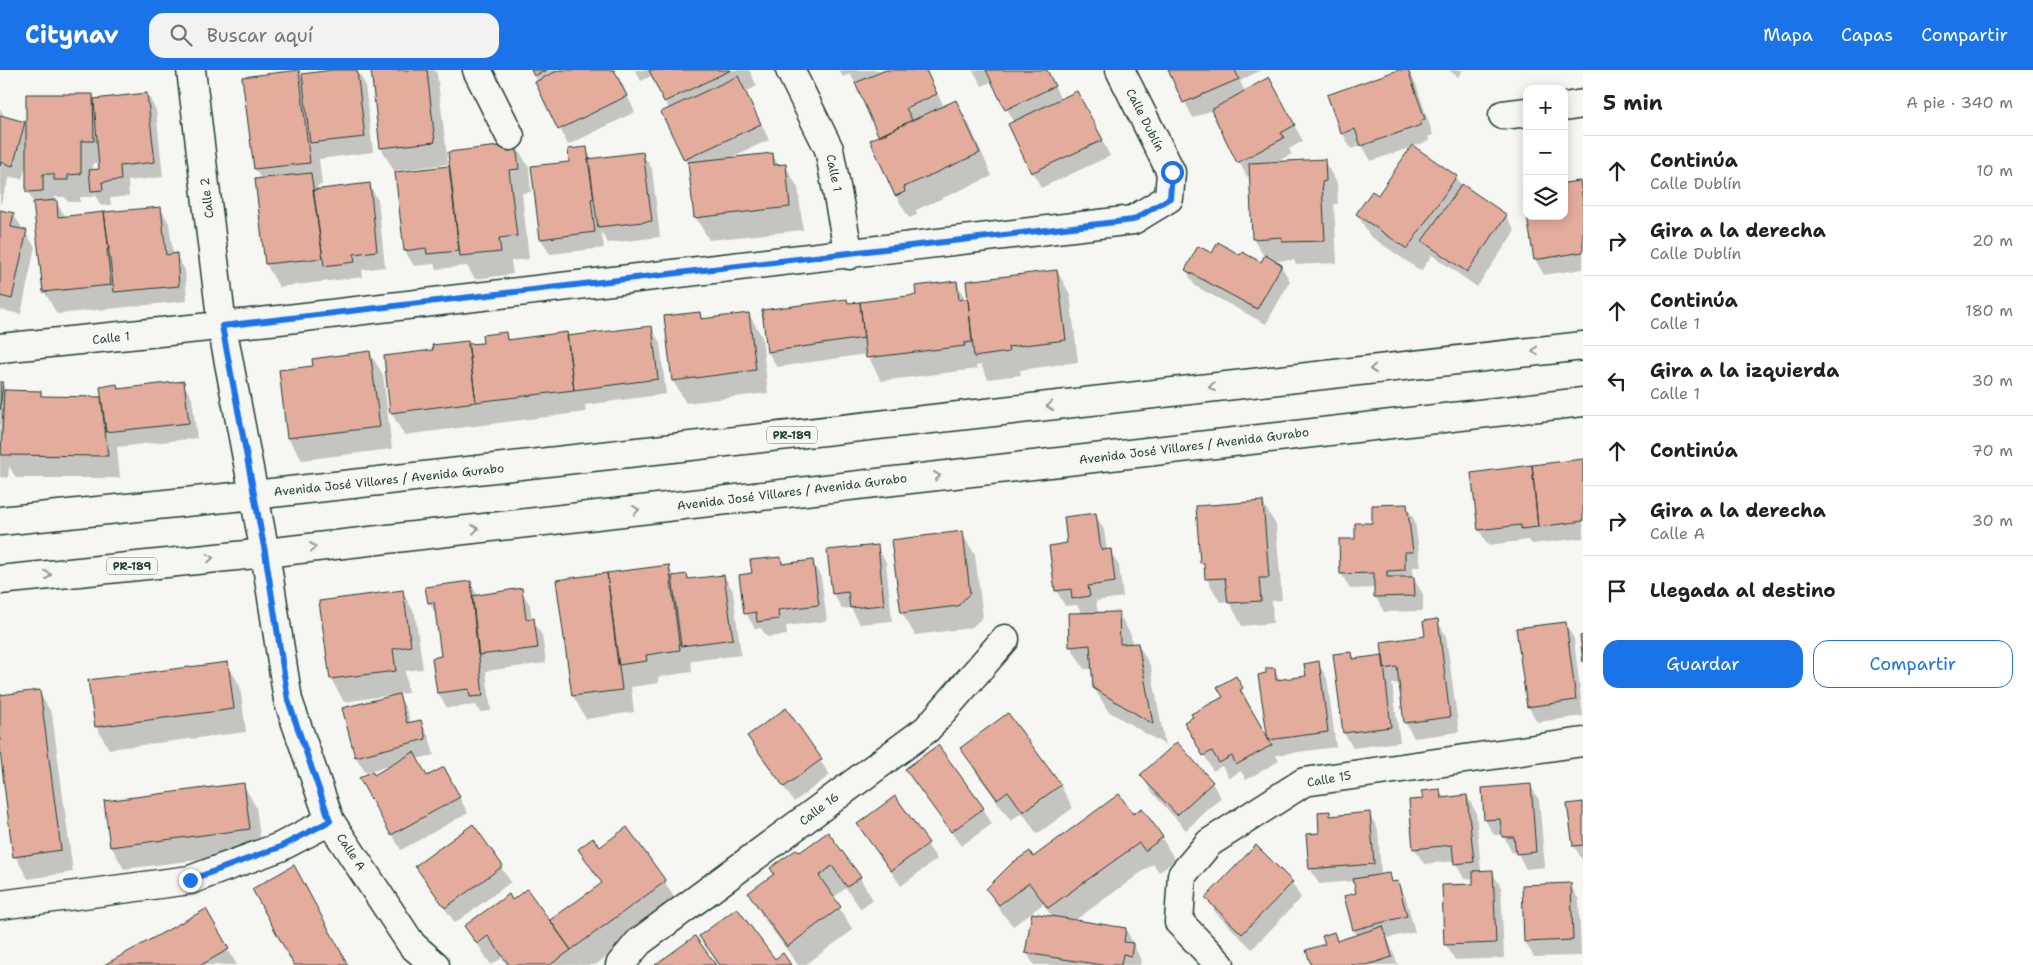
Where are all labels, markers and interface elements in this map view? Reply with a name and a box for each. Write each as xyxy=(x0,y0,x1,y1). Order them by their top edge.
search box xyxy=(149,13,499,58)
text: Citynav xyxy=(25,19,119,51)
icon: search xyxy=(167,21,195,49)
text: Buscar aquí xyxy=(207,23,313,48)
text: Mapa xyxy=(1763,23,1813,47)
text: Capas xyxy=(1841,23,1893,47)
text: Compartir xyxy=(1921,23,2008,47)
map controls xyxy=(1523,85,1568,220)
button: + xyxy=(1523,85,1568,130)
street label: Calle Dublín xyxy=(1122,86,1168,154)
text: 5 min xyxy=(1603,89,1663,117)
text: A pie · 340 m xyxy=(1906,92,2013,113)
button: − xyxy=(1523,130,1568,175)
text: Continúa xyxy=(1650,148,1738,173)
street label: Calle 1 xyxy=(823,153,845,193)
icon: ahead xyxy=(1603,157,1631,185)
text: 10 m xyxy=(1976,160,2013,181)
route start xyxy=(1161,161,1184,184)
text: Calle Dublín xyxy=(1650,173,1741,194)
button: layers xyxy=(1523,175,1568,220)
street label: Calle 2 xyxy=(197,177,217,219)
text: Gira a la derecha xyxy=(1650,218,1826,243)
icon: right xyxy=(1603,227,1631,255)
text: 20 m xyxy=(1972,230,2013,251)
text: Calle Dublín xyxy=(1650,243,1741,264)
text: Continúa xyxy=(1650,288,1738,313)
icon: ahead xyxy=(1603,297,1631,325)
text: 180 m xyxy=(1965,300,2013,321)
text: Calle 1 xyxy=(1650,313,1700,334)
street label: Calle 1 xyxy=(91,328,131,348)
one-way arrow xyxy=(1530,345,1538,356)
text: Gira a la izquierda xyxy=(1650,358,1839,383)
one-way arrow xyxy=(1369,363,1377,374)
icon: left xyxy=(1603,367,1631,395)
text: 30 m xyxy=(1972,370,2013,391)
one-way arrow xyxy=(1207,381,1215,392)
text: Calle 1 xyxy=(1650,383,1700,404)
one-way arrow xyxy=(1046,400,1054,411)
street label: Avenida José Villares / Avenida Gurabo xyxy=(1078,424,1310,468)
road number: PR-189 xyxy=(767,426,817,444)
icon: ahead xyxy=(1603,437,1631,465)
text: Continúa xyxy=(1650,438,1738,463)
text: 70 m xyxy=(1972,440,2013,461)
street label: Avenida José Villares / Avenida Gurabo xyxy=(273,460,505,500)
street label: Avenida José Villares / Avenida Gurabo xyxy=(676,470,908,514)
one-way arrow xyxy=(933,471,941,482)
text: Gira a la derecha xyxy=(1650,498,1826,523)
one-way arrow xyxy=(632,505,640,516)
icon: right xyxy=(1603,507,1631,535)
text: 30 m xyxy=(1972,510,2013,531)
text: Calle A xyxy=(1650,523,1705,544)
one-way arrow xyxy=(471,524,479,535)
one-way arrow xyxy=(309,542,317,553)
one-way arrow xyxy=(206,553,214,564)
road number: PR-189 xyxy=(107,558,157,574)
one-way arrow xyxy=(45,570,53,581)
icon: arrive xyxy=(1603,577,1631,605)
text: Llegada al destino xyxy=(1650,578,1836,603)
button: Guardar xyxy=(1603,640,1803,688)
button: Compartir xyxy=(1813,640,2013,688)
street label: Calle 15 xyxy=(1306,767,1352,791)
street label: Calle 16 xyxy=(796,789,842,829)
street label: Calle A xyxy=(333,830,369,874)
route end xyxy=(179,869,202,892)

